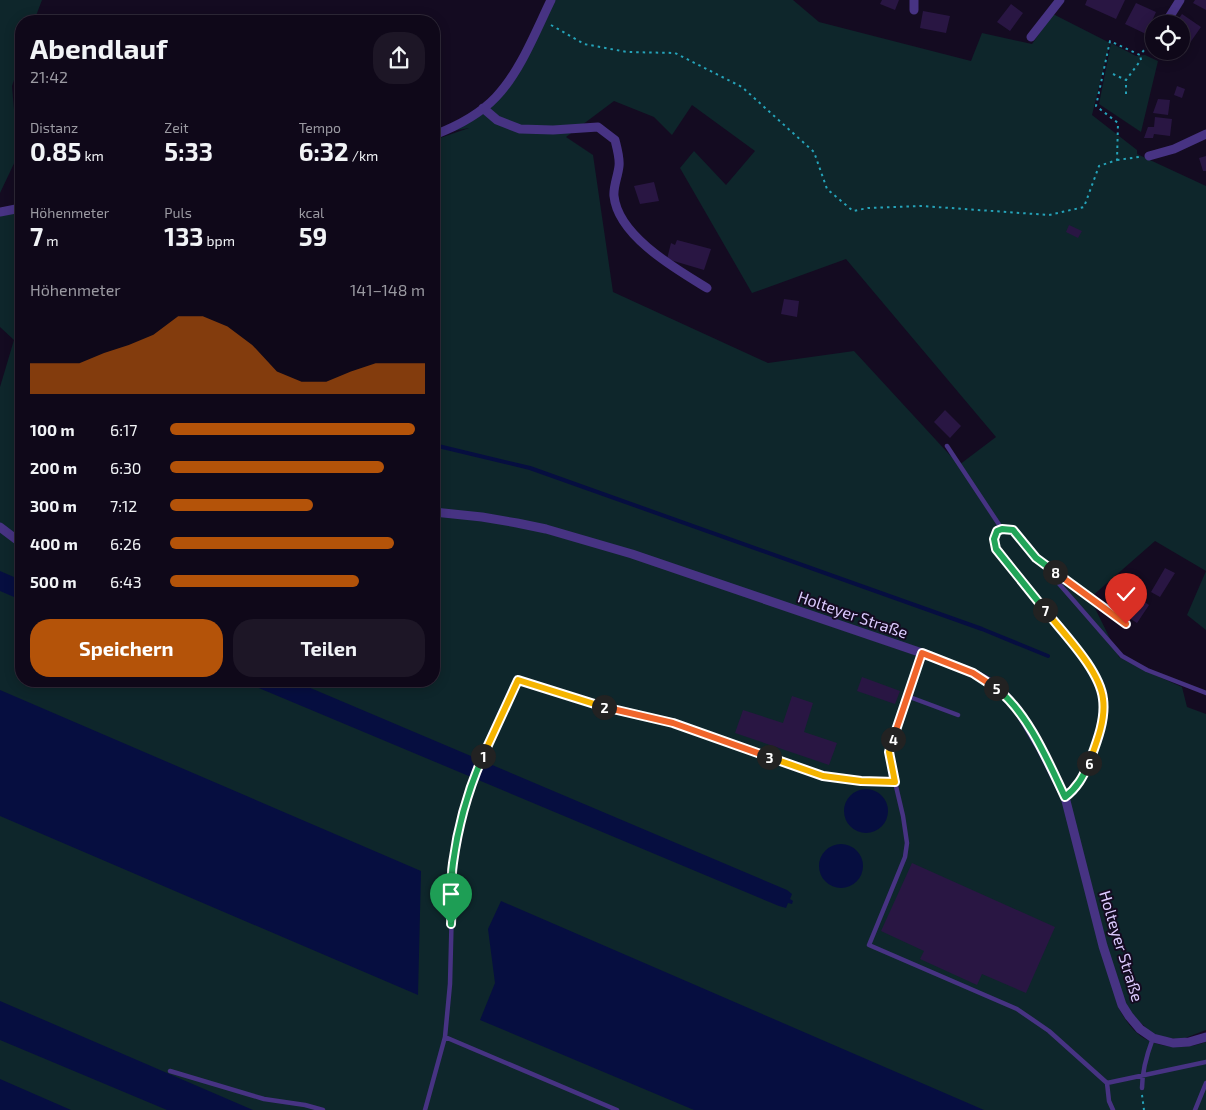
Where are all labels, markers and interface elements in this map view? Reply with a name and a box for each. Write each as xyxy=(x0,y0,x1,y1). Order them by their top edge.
map controls xyxy=(1145,15,1190,60)
button: locate xyxy=(1145,15,1190,60)
text: Abendlauf xyxy=(30,31,167,65)
button: share xyxy=(373,32,425,84)
text: 21:42 xyxy=(30,67,68,86)
text: Distanz xyxy=(30,119,78,136)
text: Zeit xyxy=(164,119,189,136)
text: Tempo xyxy=(299,119,341,136)
text: 0.85 xyxy=(30,136,81,166)
text: 5:33 xyxy=(164,136,213,166)
text: 6:32 xyxy=(299,136,349,166)
text: km xyxy=(81,147,104,164)
text: /km xyxy=(349,147,378,164)
text: Höhenmeter xyxy=(30,204,109,221)
text: Puls xyxy=(164,204,192,221)
text: kcal xyxy=(299,204,324,221)
text: 7 xyxy=(30,221,43,251)
text: 133 xyxy=(164,221,203,251)
text: 59 xyxy=(299,221,327,251)
text: m xyxy=(43,232,59,249)
text: bpm xyxy=(203,232,235,249)
text: Höhenmeter xyxy=(30,280,121,299)
text: 141–148 m xyxy=(350,280,425,299)
text: 100 m xyxy=(30,420,75,439)
text: 6:17 xyxy=(110,420,138,439)
text: 200 m xyxy=(30,458,77,477)
text: 6:30 xyxy=(110,458,141,477)
text: 300 m xyxy=(30,496,77,515)
text: 7:12 xyxy=(110,496,137,515)
text: 400 m xyxy=(30,534,78,553)
text: 6:26 xyxy=(110,534,141,553)
pin: 8 xyxy=(1042,560,1068,584)
text: 8 xyxy=(1051,564,1060,581)
text: 500 m xyxy=(30,572,77,591)
text: 6:43 xyxy=(110,572,142,591)
pin xyxy=(1105,573,1147,624)
icon: check xyxy=(1112,580,1140,608)
street label: Holteyer Straße xyxy=(795,586,911,642)
pin: 7 xyxy=(1032,598,1058,622)
text: 7 xyxy=(1042,602,1049,619)
button: Speichern xyxy=(30,619,223,677)
button: Teilen xyxy=(233,619,425,677)
pin: 5 xyxy=(984,676,1008,700)
text: 5 xyxy=(993,680,1000,697)
pin: 2 xyxy=(592,694,616,720)
text: 2 xyxy=(600,699,609,716)
pin: 4 xyxy=(880,726,906,752)
text: 4 xyxy=(889,731,898,748)
pin: 1 xyxy=(470,744,496,768)
pin: 3 xyxy=(756,744,782,770)
text: 1 xyxy=(480,748,487,765)
text: 3 xyxy=(766,749,773,766)
pin: 6 xyxy=(1076,750,1102,776)
text: 6 xyxy=(1085,755,1094,772)
pin xyxy=(430,873,472,924)
icon: arrive xyxy=(437,880,465,908)
street label: Holteyer Straße xyxy=(1096,888,1148,1004)

